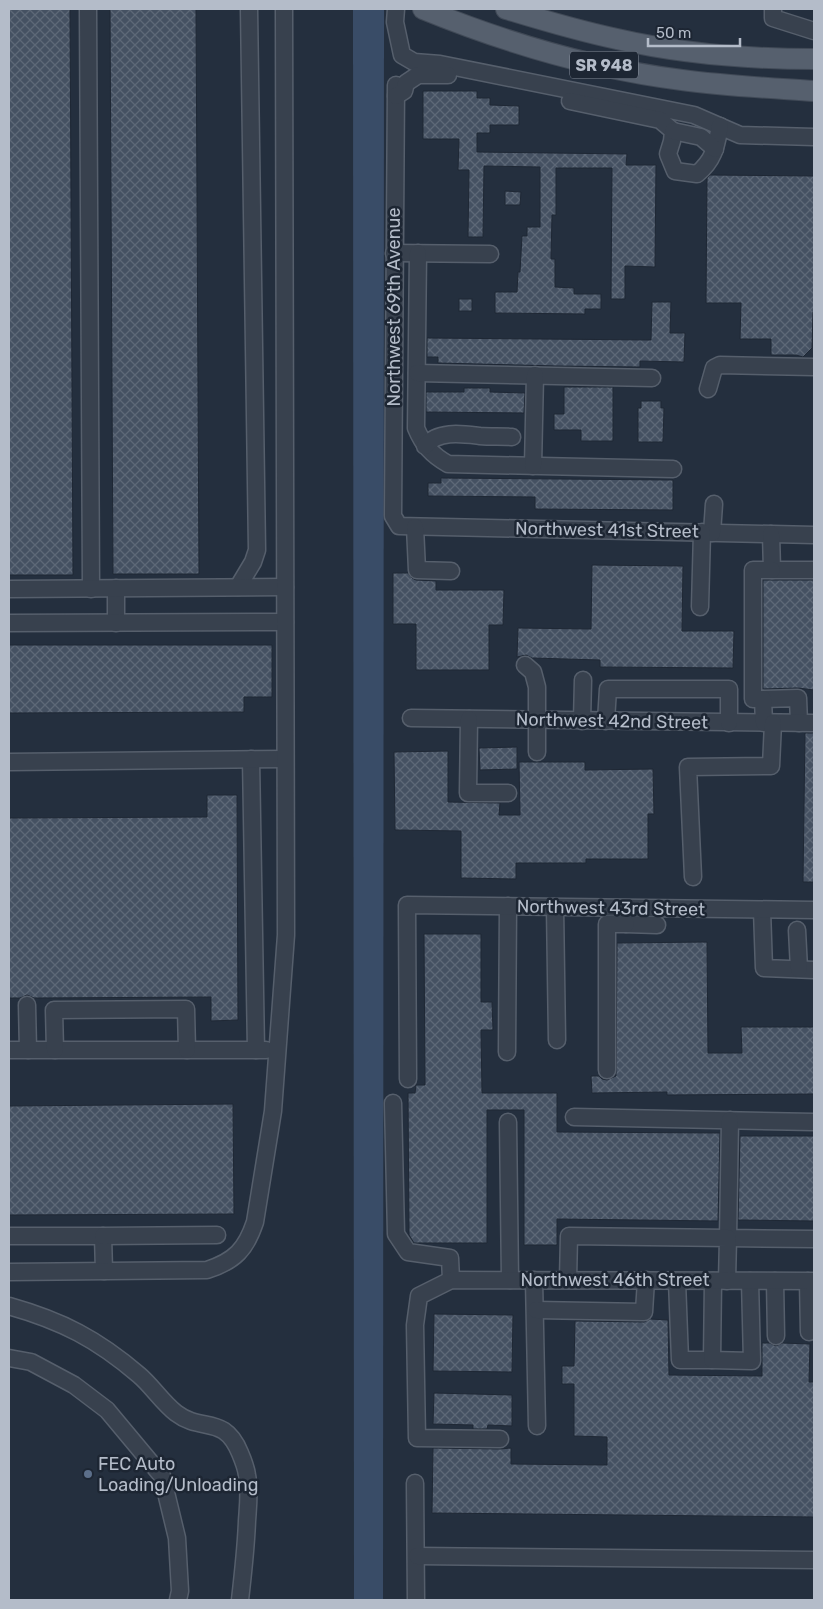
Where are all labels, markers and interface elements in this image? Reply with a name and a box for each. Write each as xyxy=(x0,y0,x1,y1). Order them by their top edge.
scale bar xyxy=(648,15,740,47)
text: 50 m xyxy=(656,24,691,42)
road number: SR 948 xyxy=(570,52,638,78)
street label: Northwest 69th Avenue xyxy=(383,208,405,406)
street label: Northwest 41st Street xyxy=(515,517,699,543)
street label: Northwest 42nd Street xyxy=(516,708,708,734)
street label: Northwest 43rd Street xyxy=(517,895,705,921)
street label: Northwest 46th Street xyxy=(521,1269,709,1291)
place label: FEC Auto Loading/Unloading xyxy=(98,1453,259,1496)
marker: FEC Auto Loading/Unloading xyxy=(82,1468,94,1480)

